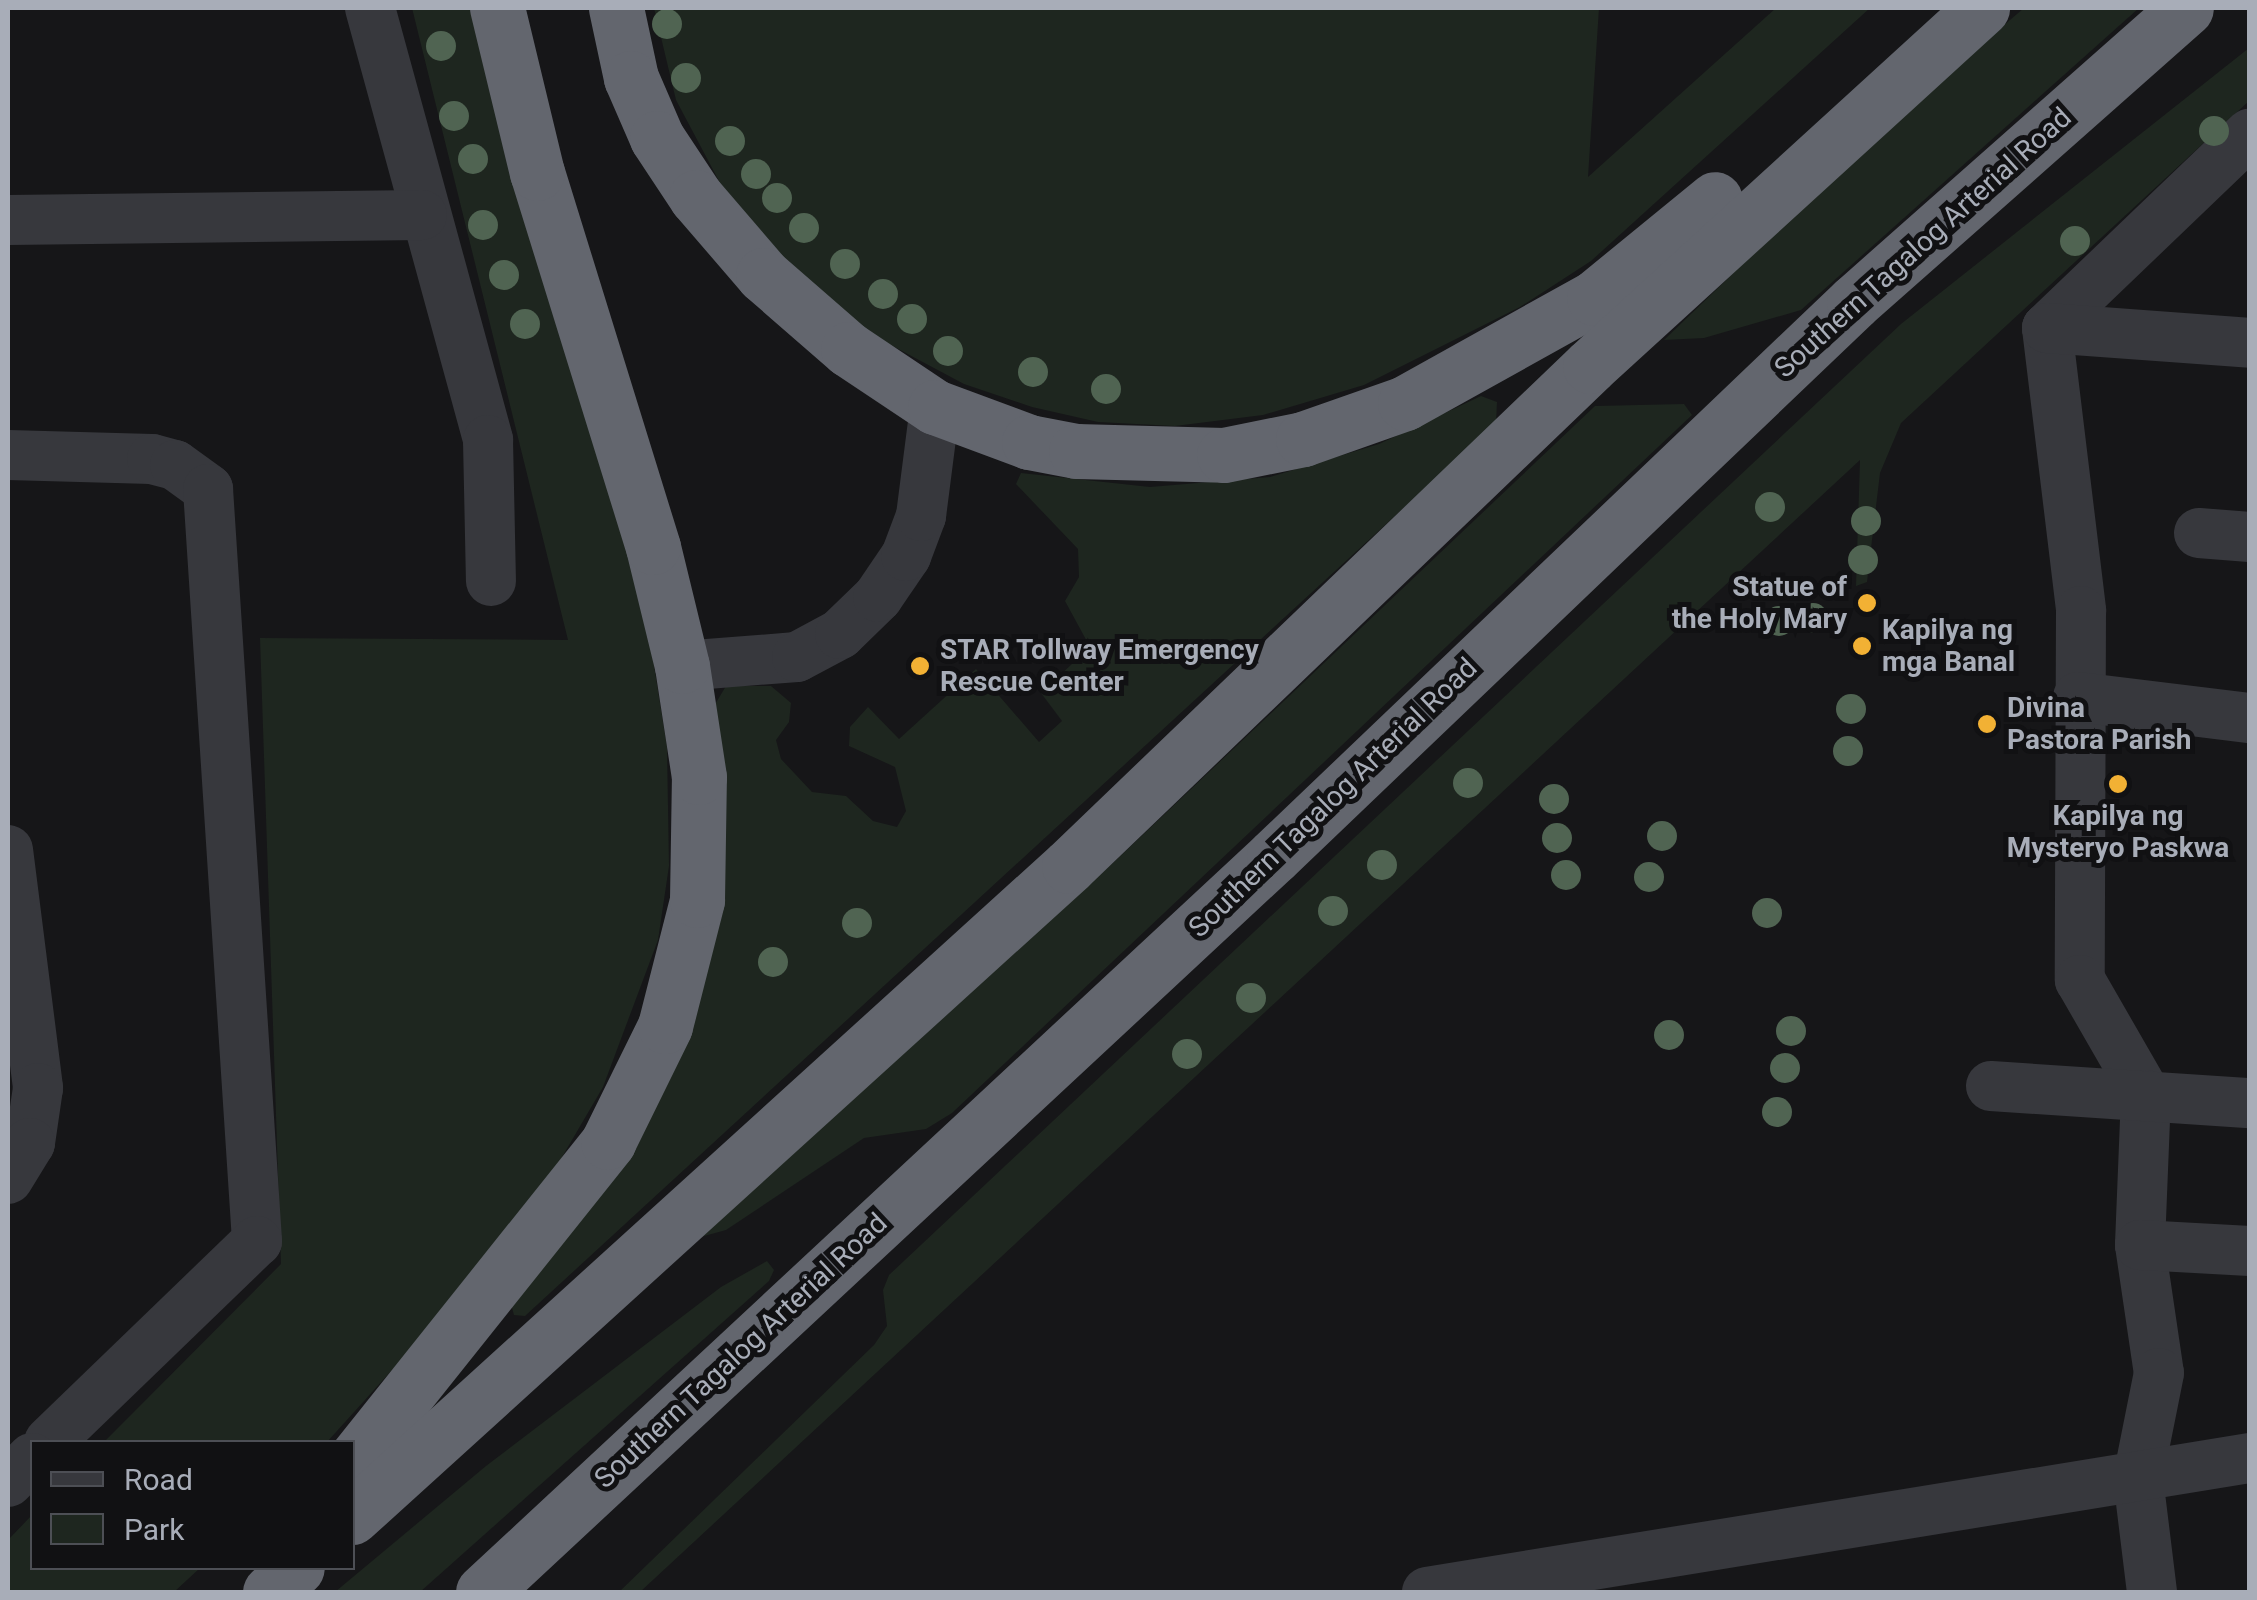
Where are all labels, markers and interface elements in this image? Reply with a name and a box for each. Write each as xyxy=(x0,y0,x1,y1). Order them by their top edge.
street label: Southern Tagalog Arterial Road xyxy=(1768,101,2078,385)
place label: Statue of the Holy Mary xyxy=(1672,570,1847,636)
marker: Statue of the Holy Mary xyxy=(1856,592,1878,614)
place label: Kapilya ng mga Banal xyxy=(1882,613,2015,679)
place label: STAR Tollway Emergency Rescue Center xyxy=(940,633,1259,699)
marker: Kapilya ng mga Banal xyxy=(1851,635,1873,657)
street label: Southern Tagalog Arterial Road xyxy=(1182,651,1484,945)
marker: STAR Tollway Emergency Rescue Center xyxy=(909,655,931,677)
place label: Divina Pastora Parish xyxy=(2007,691,2192,757)
marker: Divina Pastora Parish xyxy=(1976,713,1998,735)
marker: Kapilya ng Mysteryo Paskwa xyxy=(2107,773,2129,795)
place label: Kapilya ng Mysteryo Paskwa xyxy=(2007,799,2229,865)
street label: Southern Tagalog Arterial Road xyxy=(588,1206,894,1496)
legend xyxy=(30,1440,355,1570)
text: Road xyxy=(124,1462,193,1497)
text: Park xyxy=(124,1512,184,1547)

